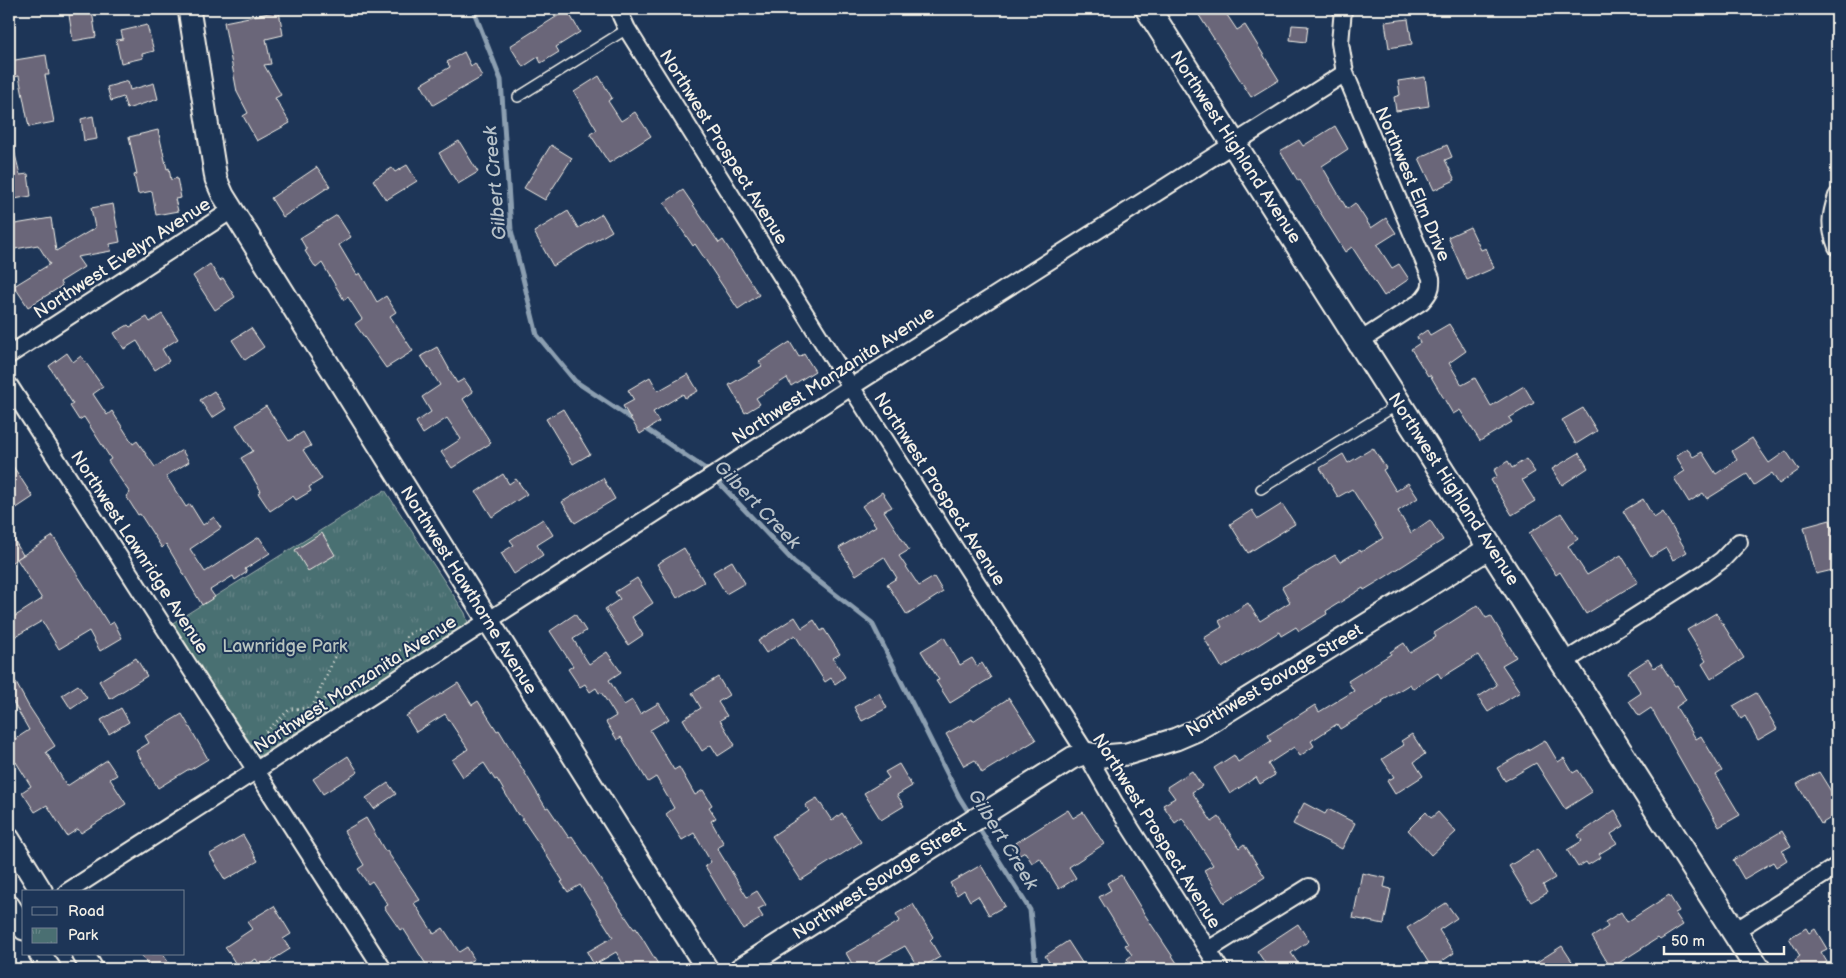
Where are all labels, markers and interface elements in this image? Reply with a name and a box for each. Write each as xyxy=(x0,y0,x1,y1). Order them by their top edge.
street label: Northwest Prospect Avenue xyxy=(655,46,792,249)
street label: Northwest Highland Avenue xyxy=(1165,47,1306,248)
street label: Northwest Elm Drive xyxy=(1371,104,1455,265)
water label: Gilbert Creek xyxy=(479,124,512,241)
street label: Northwest Evelyn Avenue xyxy=(30,193,215,323)
street label: Northwest Manzanita Avenue xyxy=(728,302,939,449)
street label: Northwest Prospect Avenue xyxy=(869,389,1010,590)
street label: Northwest Highland Avenue xyxy=(1383,389,1524,590)
street label: Northwest Lawnridge Avenue xyxy=(66,447,213,658)
water label: Gilbert Creek xyxy=(709,456,805,555)
street label: Northwest Hawthorne Avenue xyxy=(396,482,542,699)
street label: Northwest Manzanita Avenue xyxy=(250,611,461,758)
street label: Northwest Savage Street xyxy=(1182,619,1367,741)
park label: Lawnridge Park xyxy=(222,636,348,657)
street label: Northwest Prospect Avenue xyxy=(1088,730,1225,933)
water label: Gilbert Creek xyxy=(963,785,1043,895)
street label: Northwest Savage Street xyxy=(789,816,970,944)
legend xyxy=(22,890,185,956)
text: Road xyxy=(68,902,104,921)
scale bar xyxy=(1664,923,1784,955)
text: Park xyxy=(68,926,99,945)
text: 50 m xyxy=(1671,932,1705,951)

